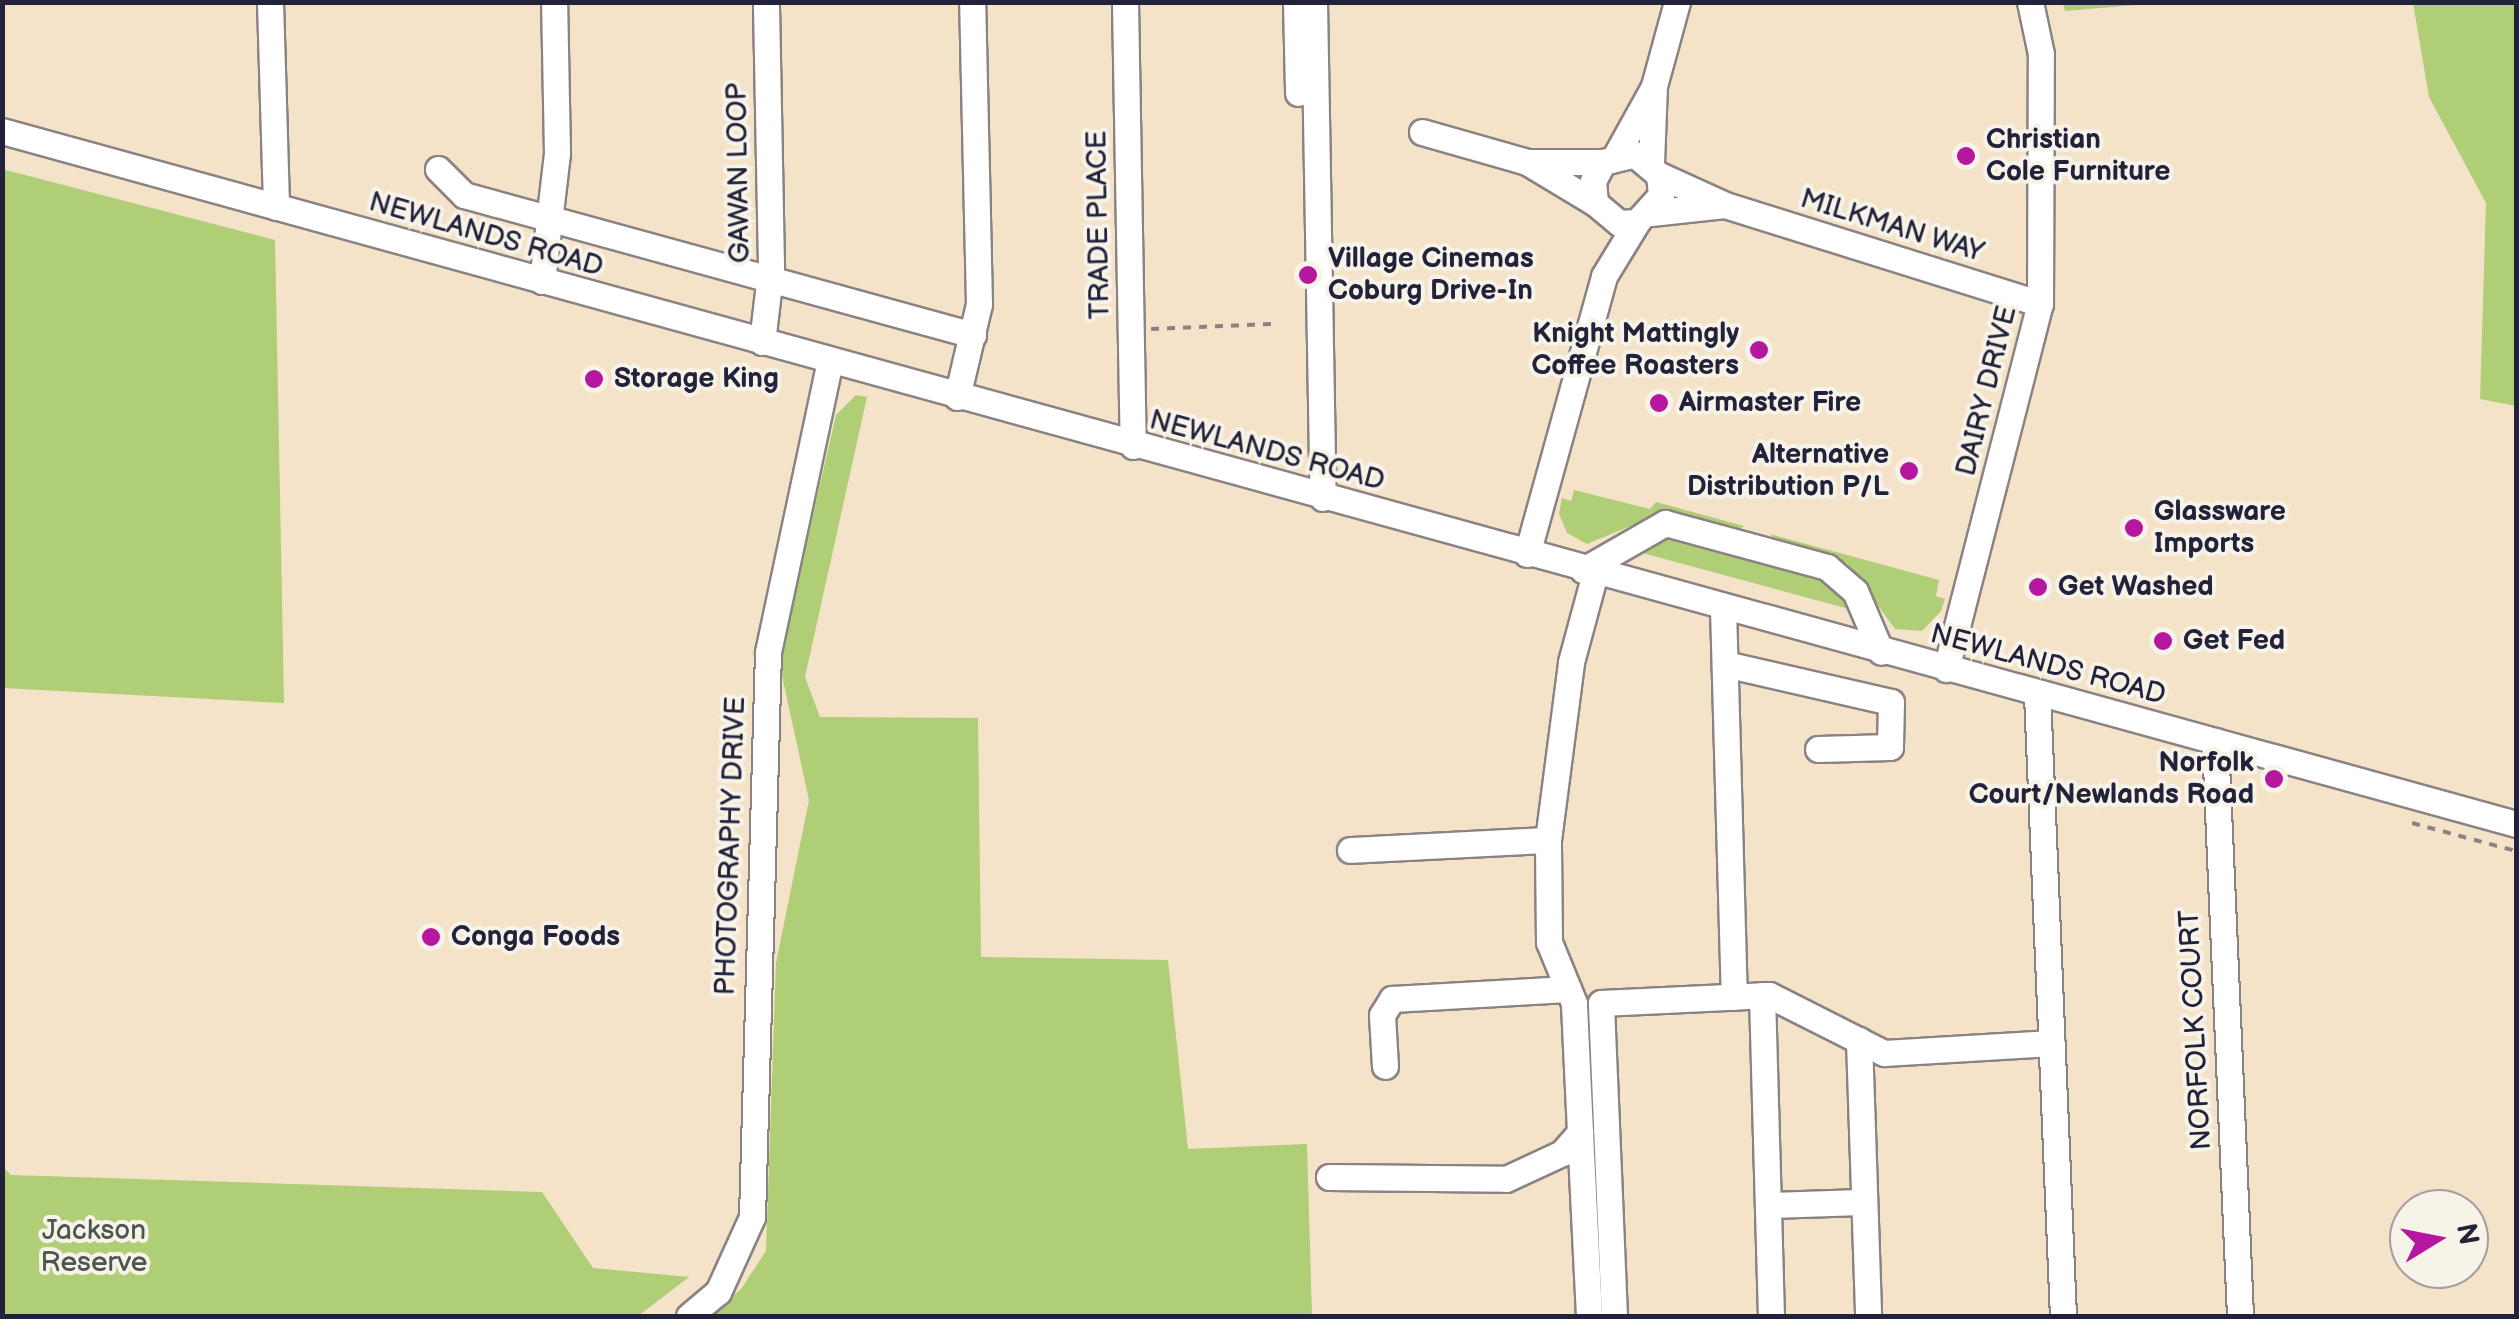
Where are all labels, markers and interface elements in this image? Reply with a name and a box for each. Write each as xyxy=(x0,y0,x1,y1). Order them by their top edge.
street label: GAWAN LOOP xyxy=(721,83,757,263)
place label: Christian Cole Furniture xyxy=(1986,123,2170,189)
street label: TRADE PLACE xyxy=(1081,130,1117,320)
marker: Christian Cole Furniture xyxy=(1955,145,1977,167)
street label: MILKMAN WAY xyxy=(1796,182,1988,270)
street label: NEWLANDS ROAD xyxy=(365,185,607,285)
place label: Village Cinemas Coburg Drive-In xyxy=(1328,242,1534,308)
marker: Village Cinemas Coburg Drive-In xyxy=(1297,264,1319,286)
street label: DAIRY DRIVE xyxy=(1950,303,2024,479)
place label: Knight Mattingly Coffee Roasters xyxy=(1531,317,1739,383)
marker: Knight Mattingly Coffee Roasters xyxy=(1748,339,1770,361)
place label: Storage King xyxy=(614,362,779,396)
marker: Storage King xyxy=(583,368,605,390)
place label: Airmaster Fire xyxy=(1679,386,1861,420)
marker: Airmaster Fire xyxy=(1648,392,1670,414)
street label: NEWLANDS ROAD xyxy=(1146,403,1388,499)
place label: Alternative Distribution P/L xyxy=(1687,438,1889,504)
marker: Alternative Distribution P/L xyxy=(1898,460,1920,482)
place label: Glassware Imports xyxy=(2154,495,2286,561)
marker: Glassware Imports xyxy=(2123,517,2145,539)
place label: Get Washed xyxy=(2058,570,2214,604)
marker: Get Washed xyxy=(2027,576,2049,598)
street label: NEWLANDS ROAD xyxy=(1927,617,2169,713)
place label: Get Fed xyxy=(2183,624,2285,658)
marker: Get Fed xyxy=(2152,630,2174,652)
street label: PHOTOGRAPHY DRIVE xyxy=(709,696,753,996)
place label: Norfolk Court/Newlands Road xyxy=(1969,746,2254,812)
marker: Norfolk Court/Newlands Road xyxy=(2263,768,2285,790)
street label: NORFOLK COURT xyxy=(2173,909,2219,1151)
place label: Conga Foods xyxy=(451,920,620,954)
marker: Conga Foods xyxy=(420,926,442,948)
north arrow xyxy=(2389,1189,2489,1289)
park label: Jackson Reserve xyxy=(41,1214,147,1280)
text: N xyxy=(2449,1221,2485,1247)

